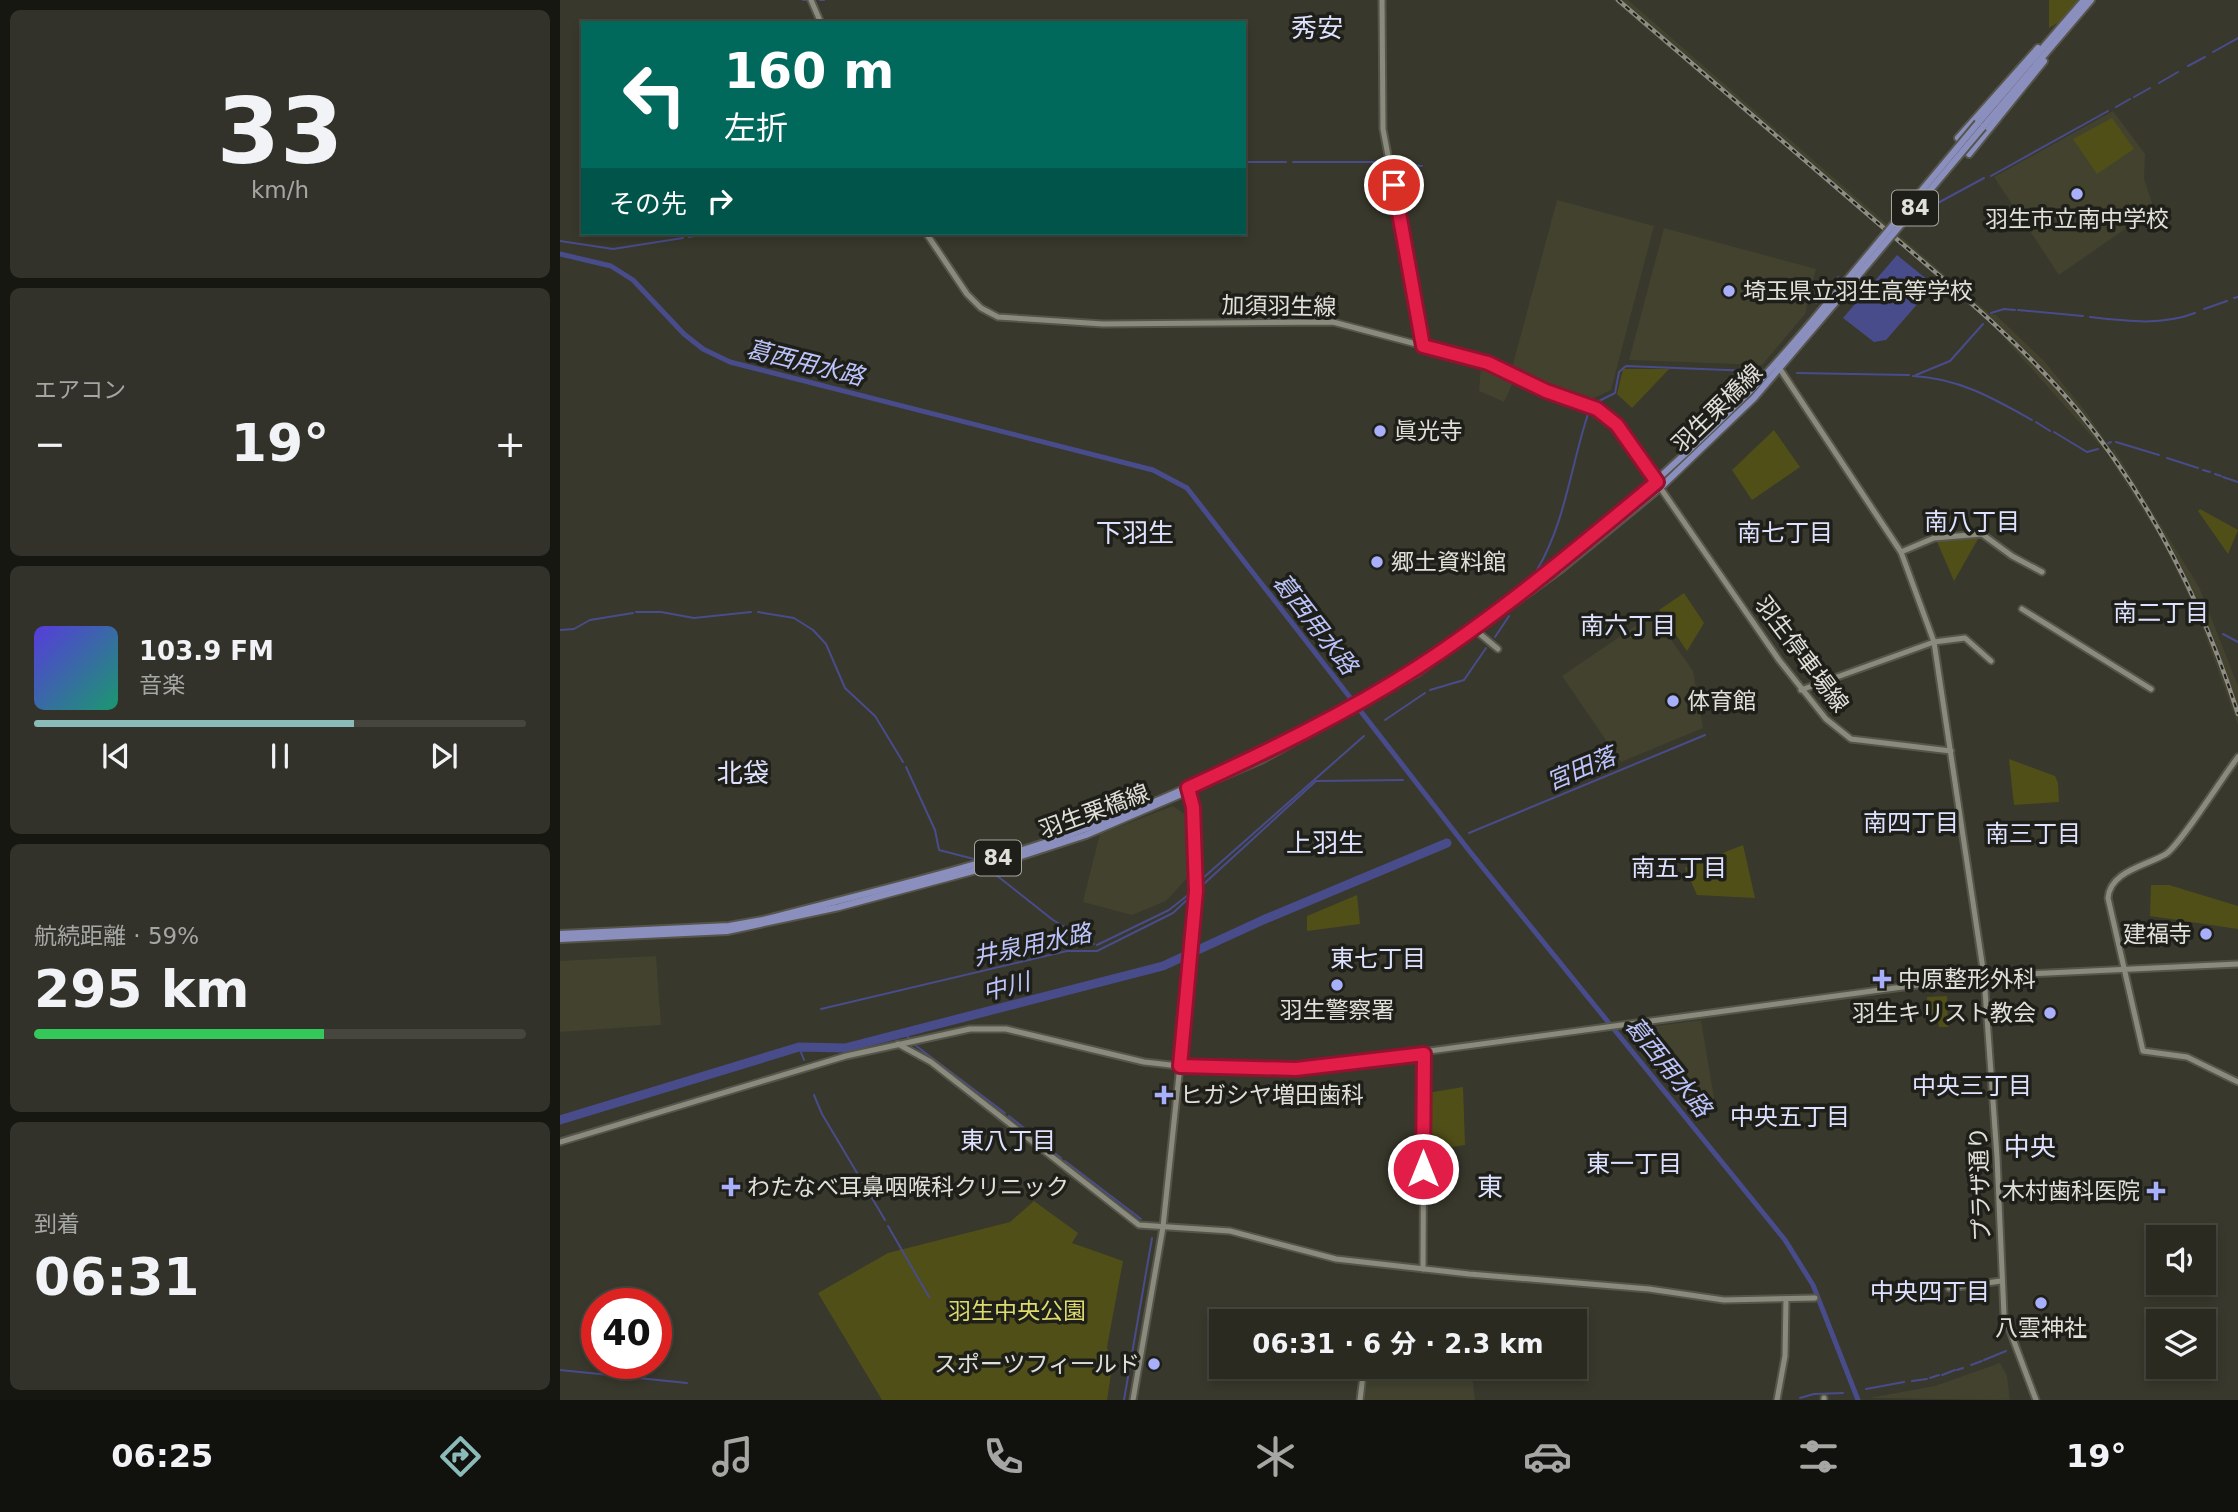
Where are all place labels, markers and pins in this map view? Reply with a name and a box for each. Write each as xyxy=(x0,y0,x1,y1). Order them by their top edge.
pin xyxy=(1364,155,1424,215)
marker: 羽生市立南中学校 xyxy=(2069,186,2085,202)
place label: 羽生市立南中学校 xyxy=(1985,206,2169,232)
place label: 埼玉県立羽生高等学校 xyxy=(1743,278,1973,304)
marker: 埼玉県立羽生高等学校 xyxy=(1721,283,1737,299)
place label: 眞光寺 xyxy=(1394,418,1463,444)
marker: 眞光寺 xyxy=(1372,423,1388,439)
place label: 郷土資料館 xyxy=(1391,549,1506,575)
marker: 郷土資料館 xyxy=(1369,554,1385,570)
place label: 体育館 xyxy=(1687,688,1756,714)
marker: 体育館 xyxy=(1665,693,1681,709)
place label: 建福寺 xyxy=(2123,921,2192,947)
marker: 建福寺 xyxy=(2198,926,2214,942)
place label: 中原整形外科 xyxy=(1898,966,2036,992)
marker: 中原整形外科 xyxy=(1872,969,1892,989)
marker: 羽生警察署 xyxy=(1329,977,1345,993)
place label: 羽生警察署 xyxy=(1280,997,1395,1023)
place label: 羽生キリスト教会 xyxy=(1852,1000,2036,1026)
marker: 羽生キリスト教会 xyxy=(2042,1005,2058,1021)
place label: ヒガシヤ増田歯科 xyxy=(1180,1082,1364,1108)
marker: ヒガシヤ増田歯科 xyxy=(1154,1085,1174,1105)
place label: わたなべ耳鼻咽喉科クリニック xyxy=(747,1174,1069,1200)
marker: わたなべ耳鼻咽喉科クリニック xyxy=(721,1177,741,1197)
place label: 木村歯科医院 xyxy=(2002,1178,2140,1204)
marker: 木村歯科医院 xyxy=(2146,1181,2166,1201)
marker: 八雲神社 xyxy=(2033,1295,2049,1311)
place label: 八雲神社 xyxy=(1995,1315,2087,1341)
place label: スポーツフィ一ルド xyxy=(934,1351,1140,1377)
marker: スポーツフィ一ルド xyxy=(1146,1356,1162,1372)

